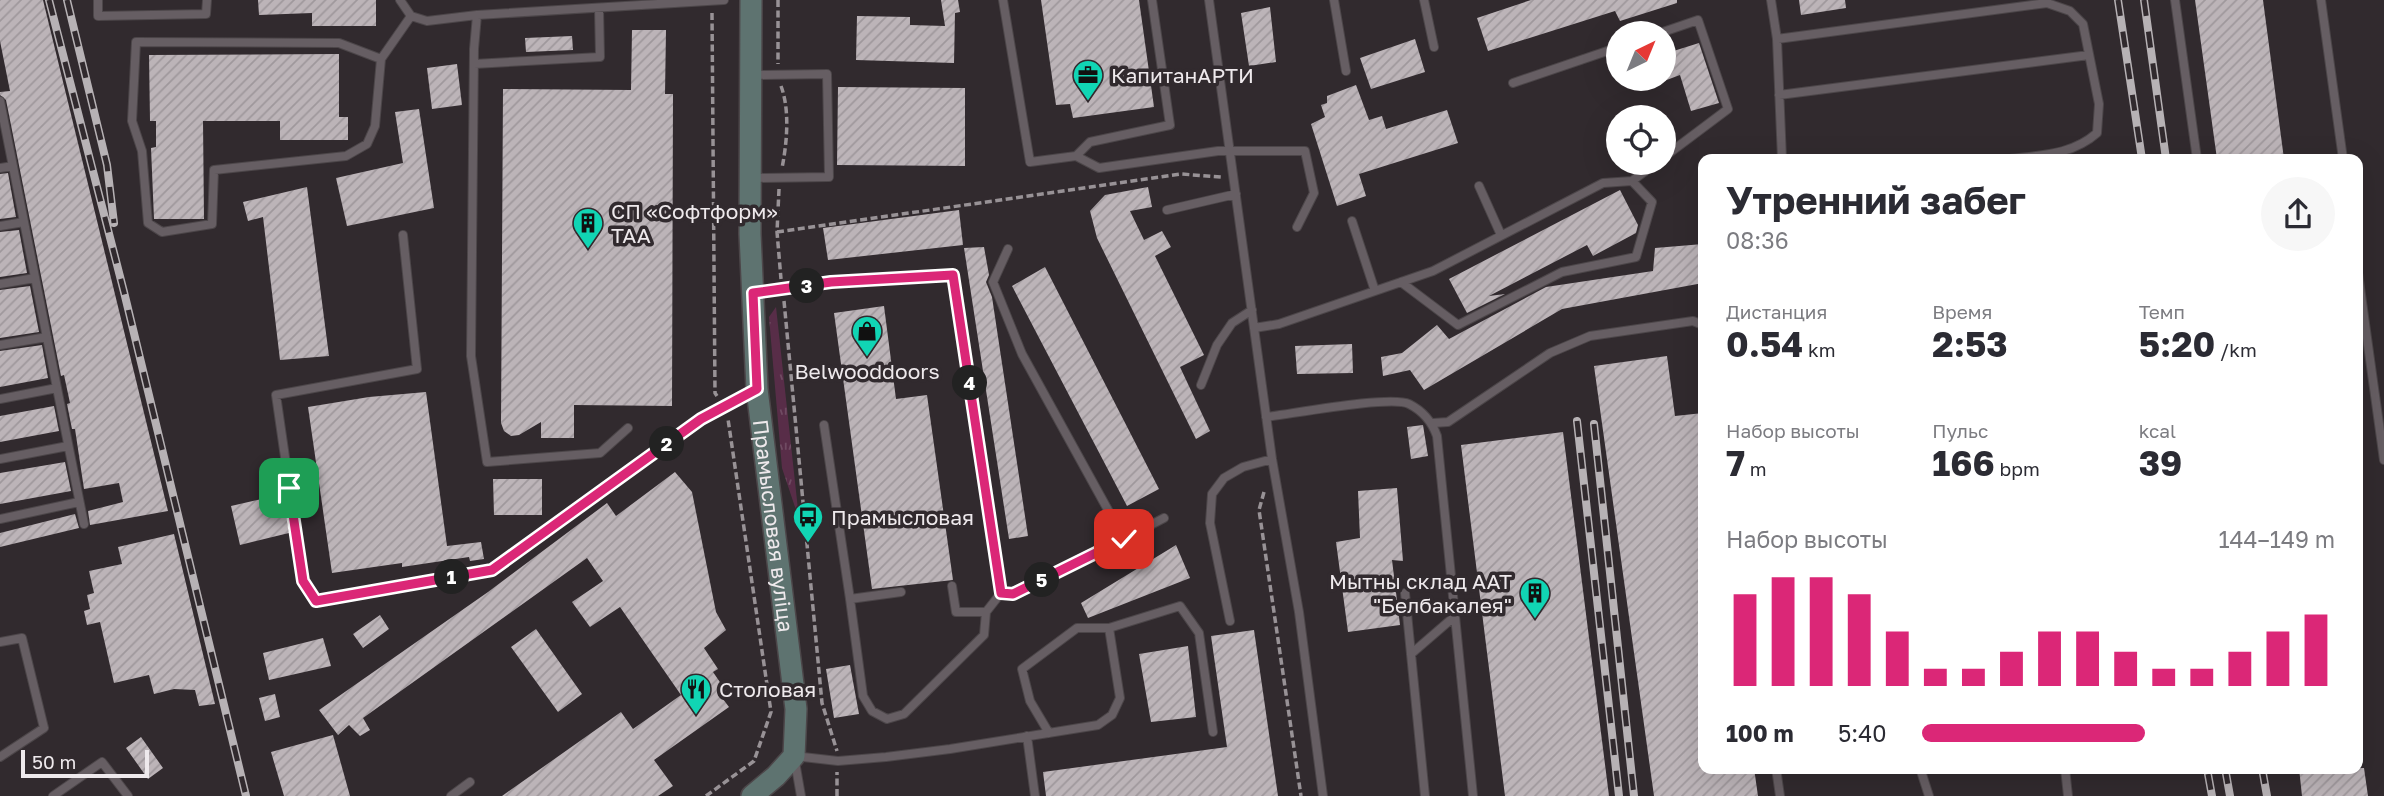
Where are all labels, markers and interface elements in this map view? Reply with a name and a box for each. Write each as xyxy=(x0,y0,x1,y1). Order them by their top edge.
north arrow xyxy=(1606,21,1676,91)
map controls xyxy=(1606,21,1676,175)
office icon: КапитанАРТИ xyxy=(1071,58,1105,102)
place label: КапитанАРТИ xyxy=(1111,62,1254,88)
button: locate xyxy=(1606,105,1676,175)
text: Утренний забег xyxy=(1726,177,2026,222)
button: share xyxy=(2261,177,2335,251)
place label: СП «Софтформ» ТАА xyxy=(611,198,778,248)
building icon: СП «Софтформ» ТАА xyxy=(571,206,605,250)
text: 08:36 xyxy=(1726,226,1789,254)
pin: 3 xyxy=(790,268,824,304)
text: 3 xyxy=(801,274,812,297)
text: Дистанция xyxy=(1726,300,1827,323)
text: Время xyxy=(1932,300,1992,323)
text: Темп xyxy=(2139,300,2185,323)
shop icon: Belwooddoors xyxy=(850,314,884,358)
text: 0.54 xyxy=(1726,323,1803,365)
text: 2:53 xyxy=(1932,323,2008,365)
text: 5:20 xyxy=(2139,323,2215,365)
text: km xyxy=(1803,338,1836,361)
text: /km xyxy=(2215,338,2257,361)
place label: Belwooddoors xyxy=(794,358,940,384)
pin: 4 xyxy=(953,366,988,400)
text: 4 xyxy=(964,371,975,394)
street label: Прамысловая вуліца xyxy=(748,418,800,634)
text: Набор высоты xyxy=(1726,419,1860,442)
text: Пульс xyxy=(1932,419,1988,442)
text: kcal xyxy=(2139,419,2176,442)
pin: 2 xyxy=(650,426,684,462)
text: 2 xyxy=(661,432,672,455)
text: 7 xyxy=(1726,442,1745,484)
text: 166 xyxy=(1932,442,1995,484)
text: 39 xyxy=(2139,442,2182,484)
text: m xyxy=(1745,457,1767,480)
text: bpm xyxy=(1995,457,2040,480)
pin xyxy=(259,458,319,518)
icon: arrive xyxy=(270,469,308,507)
bus stop icon: Прамысловая xyxy=(791,500,825,544)
place label: Прамысловая xyxy=(831,504,974,530)
pin xyxy=(1094,509,1154,569)
icon: check xyxy=(1105,520,1143,558)
text: Набор высоты xyxy=(1726,525,1888,553)
text: 144–149 m xyxy=(2218,525,2335,553)
pin: 1 xyxy=(434,560,470,594)
pin: 5 xyxy=(1024,562,1060,598)
text: 1 xyxy=(447,565,456,588)
text: 5 xyxy=(1036,568,1047,591)
place label: Мытны склад ААТ "Белбакалея" xyxy=(1329,568,1512,618)
building icon: Мытны склад ААТ "Белбакалея" xyxy=(1518,576,1552,620)
restaurant icon: Столовая xyxy=(679,672,713,716)
place label: Столовая xyxy=(719,676,816,702)
text: 100 m xyxy=(1726,719,1794,747)
text: 5:40 xyxy=(1838,719,1887,747)
scale bar xyxy=(21,747,149,779)
text: 50 m xyxy=(32,750,76,773)

